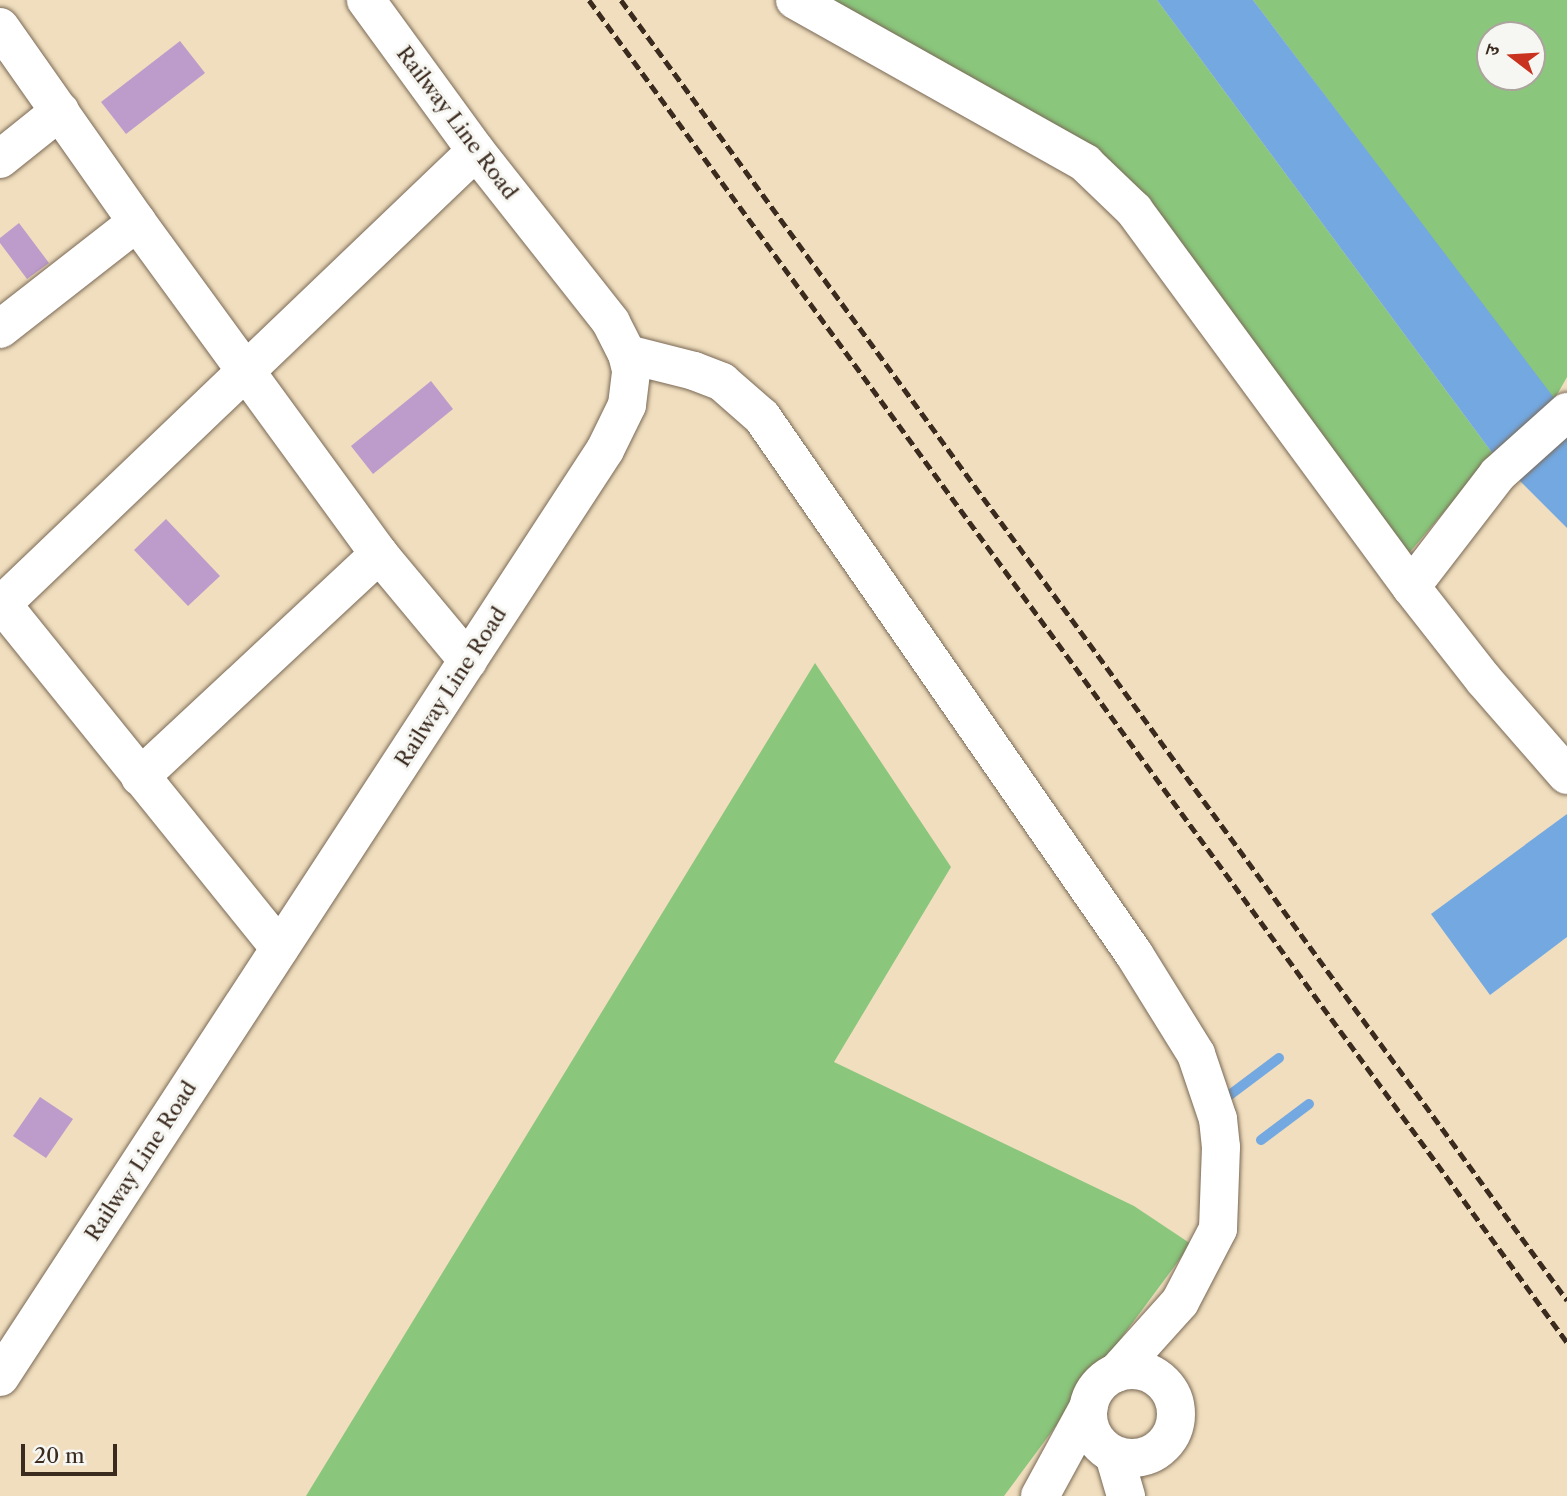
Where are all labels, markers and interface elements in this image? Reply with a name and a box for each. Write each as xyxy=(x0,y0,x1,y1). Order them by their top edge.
north arrow xyxy=(1476,21,1546,91)
street label: Railway Line Road xyxy=(391,41,523,205)
text: उ xyxy=(1480,42,1505,58)
street label: Railway Line Road xyxy=(390,602,512,772)
street label: Railway Line Road xyxy=(80,1076,202,1246)
scale bar xyxy=(24,1430,121,1474)
text: 20 m xyxy=(34,1443,85,1468)

